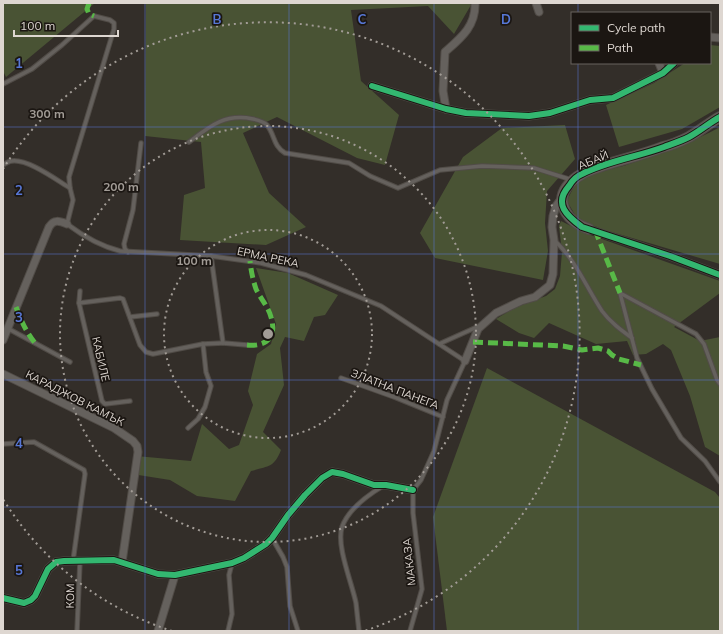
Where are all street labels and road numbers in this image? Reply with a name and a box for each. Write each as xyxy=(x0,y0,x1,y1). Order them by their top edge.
street label: АБАЙ xyxy=(576,148,610,172)
street label: ЕРМА РЕКА xyxy=(236,244,300,270)
street label: КАБИЛЕ xyxy=(89,335,113,383)
street label: ЗЛАТНА ПАНЕГА xyxy=(349,366,441,412)
street label: КАРАДЖОВ КАМЪК xyxy=(23,367,127,429)
street label: МАКАЗА xyxy=(400,537,418,587)
street label: КОМ xyxy=(63,583,77,609)

